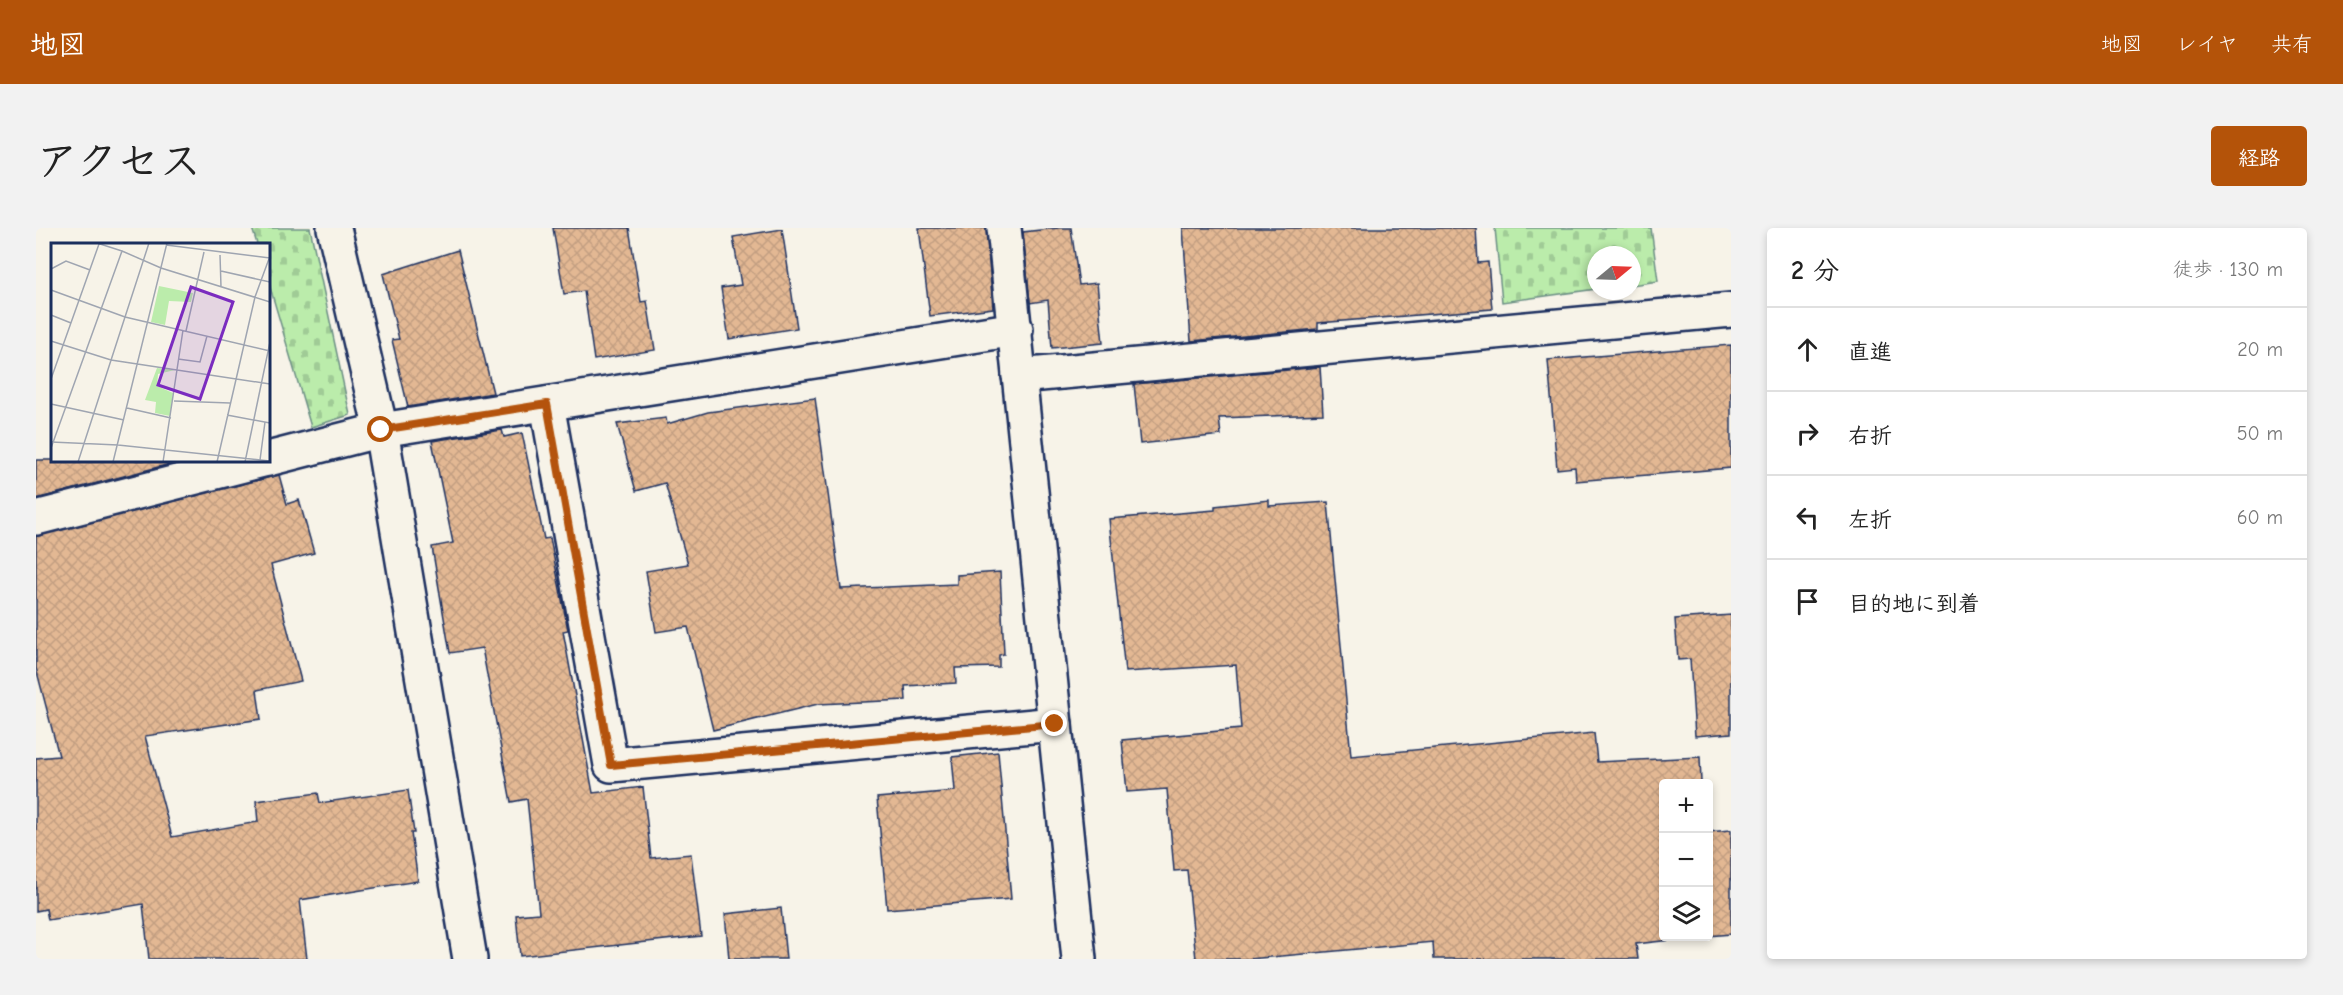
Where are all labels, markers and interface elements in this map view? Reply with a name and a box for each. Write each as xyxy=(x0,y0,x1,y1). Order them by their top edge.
text: 地図 xyxy=(30,29,86,61)
text: 地図 xyxy=(2101,32,2143,56)
text: レイヤ xyxy=(2176,32,2238,56)
text: 共有 xyxy=(2271,32,2313,56)
button: 経路 xyxy=(2211,126,2307,186)
text: アクセス xyxy=(36,137,201,186)
inset map xyxy=(51,243,270,462)
north arrow xyxy=(1587,246,1641,300)
text: 2 分 xyxy=(1791,256,1839,286)
text: 徒歩 · 130 m xyxy=(2173,258,2283,281)
icon: ahead xyxy=(1791,333,1824,366)
text: 20 m xyxy=(2237,338,2283,361)
text: 直進 xyxy=(1848,339,1892,365)
route start xyxy=(367,416,393,442)
icon: right xyxy=(1791,417,1824,450)
text: 50 m xyxy=(2237,422,2283,445)
text: 右折 xyxy=(1848,423,1892,449)
icon: left xyxy=(1791,501,1824,534)
text: 60 m xyxy=(2237,506,2283,529)
text: 左折 xyxy=(1848,507,1892,533)
icon: arrive xyxy=(1791,585,1824,618)
text: 目的地に到着 xyxy=(1848,591,1980,617)
route end xyxy=(1041,710,1067,736)
map controls xyxy=(1659,779,1713,941)
button: + xyxy=(1659,779,1713,833)
button: − xyxy=(1659,833,1713,887)
button: layers xyxy=(1659,887,1713,941)

